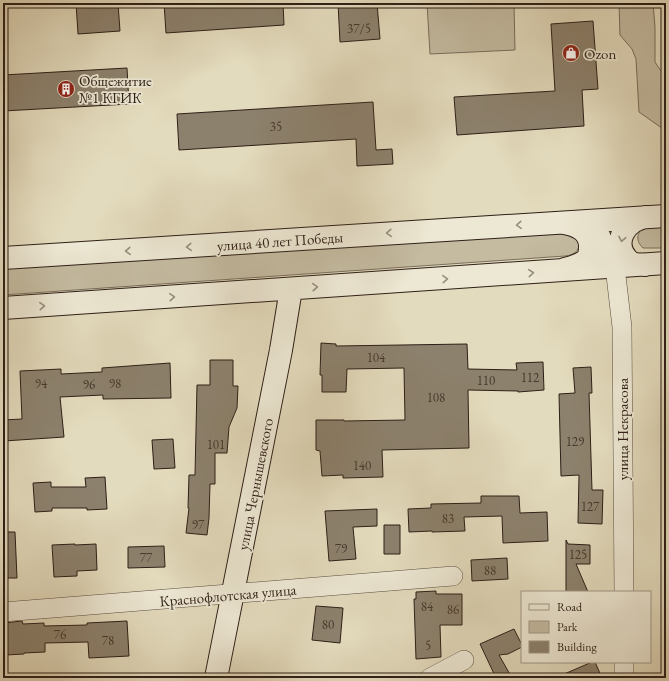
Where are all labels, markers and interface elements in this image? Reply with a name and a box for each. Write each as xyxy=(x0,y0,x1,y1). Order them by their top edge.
house number: 37/5 xyxy=(347,20,371,37)
shop icon: Ozon xyxy=(561,43,581,63)
place label: Ozon xyxy=(584,44,617,63)
place label: Общежитие №1 КГИК xyxy=(79,71,152,107)
building icon: Общежитие №1 КГИК xyxy=(56,79,76,99)
house number: 35 xyxy=(270,118,282,135)
one-way arrow xyxy=(516,220,522,229)
street label: улица 40 лет Победы xyxy=(216,227,344,255)
one-way arrow xyxy=(386,229,392,238)
one-way arrow xyxy=(619,236,627,242)
one-way arrow xyxy=(186,242,192,251)
one-way arrow xyxy=(125,246,131,255)
one-way arrow xyxy=(527,268,534,277)
one-way arrow xyxy=(442,274,448,283)
one-way arrow xyxy=(312,283,318,292)
one-way arrow xyxy=(169,293,175,302)
one-way arrow xyxy=(39,301,45,310)
house number: 104 xyxy=(367,349,386,366)
house number: 112 xyxy=(521,369,540,386)
house number: 110 xyxy=(477,372,495,389)
house number: 94 xyxy=(35,375,48,392)
house number: 98 xyxy=(109,375,121,392)
house number: 96 xyxy=(83,376,95,393)
street label: улица Некрасова xyxy=(613,378,632,480)
house number: 108 xyxy=(427,389,445,406)
street label: улица Чернышевского xyxy=(233,416,277,552)
house number: 129 xyxy=(566,433,585,450)
house number: 101 xyxy=(207,436,225,453)
house number: 140 xyxy=(353,457,371,474)
house number: 127 xyxy=(581,498,600,515)
house number: 83 xyxy=(442,510,454,527)
house number: 97 xyxy=(192,516,205,533)
house number: 79 xyxy=(335,540,348,557)
house number: 125 xyxy=(569,546,587,563)
house number: 77 xyxy=(140,549,153,566)
house number: 88 xyxy=(484,562,496,579)
street label: Краснофлотская улица xyxy=(159,580,297,610)
legend xyxy=(521,591,651,663)
house number: 84 xyxy=(421,598,434,615)
text: Road xyxy=(557,599,583,615)
house number: 86 xyxy=(447,601,459,618)
house number: 80 xyxy=(322,616,334,633)
text: Park xyxy=(557,619,578,635)
house number: 76 xyxy=(54,626,66,643)
house number: 78 xyxy=(102,632,114,649)
house number: 5 xyxy=(425,637,431,654)
text: Building xyxy=(557,639,598,655)

